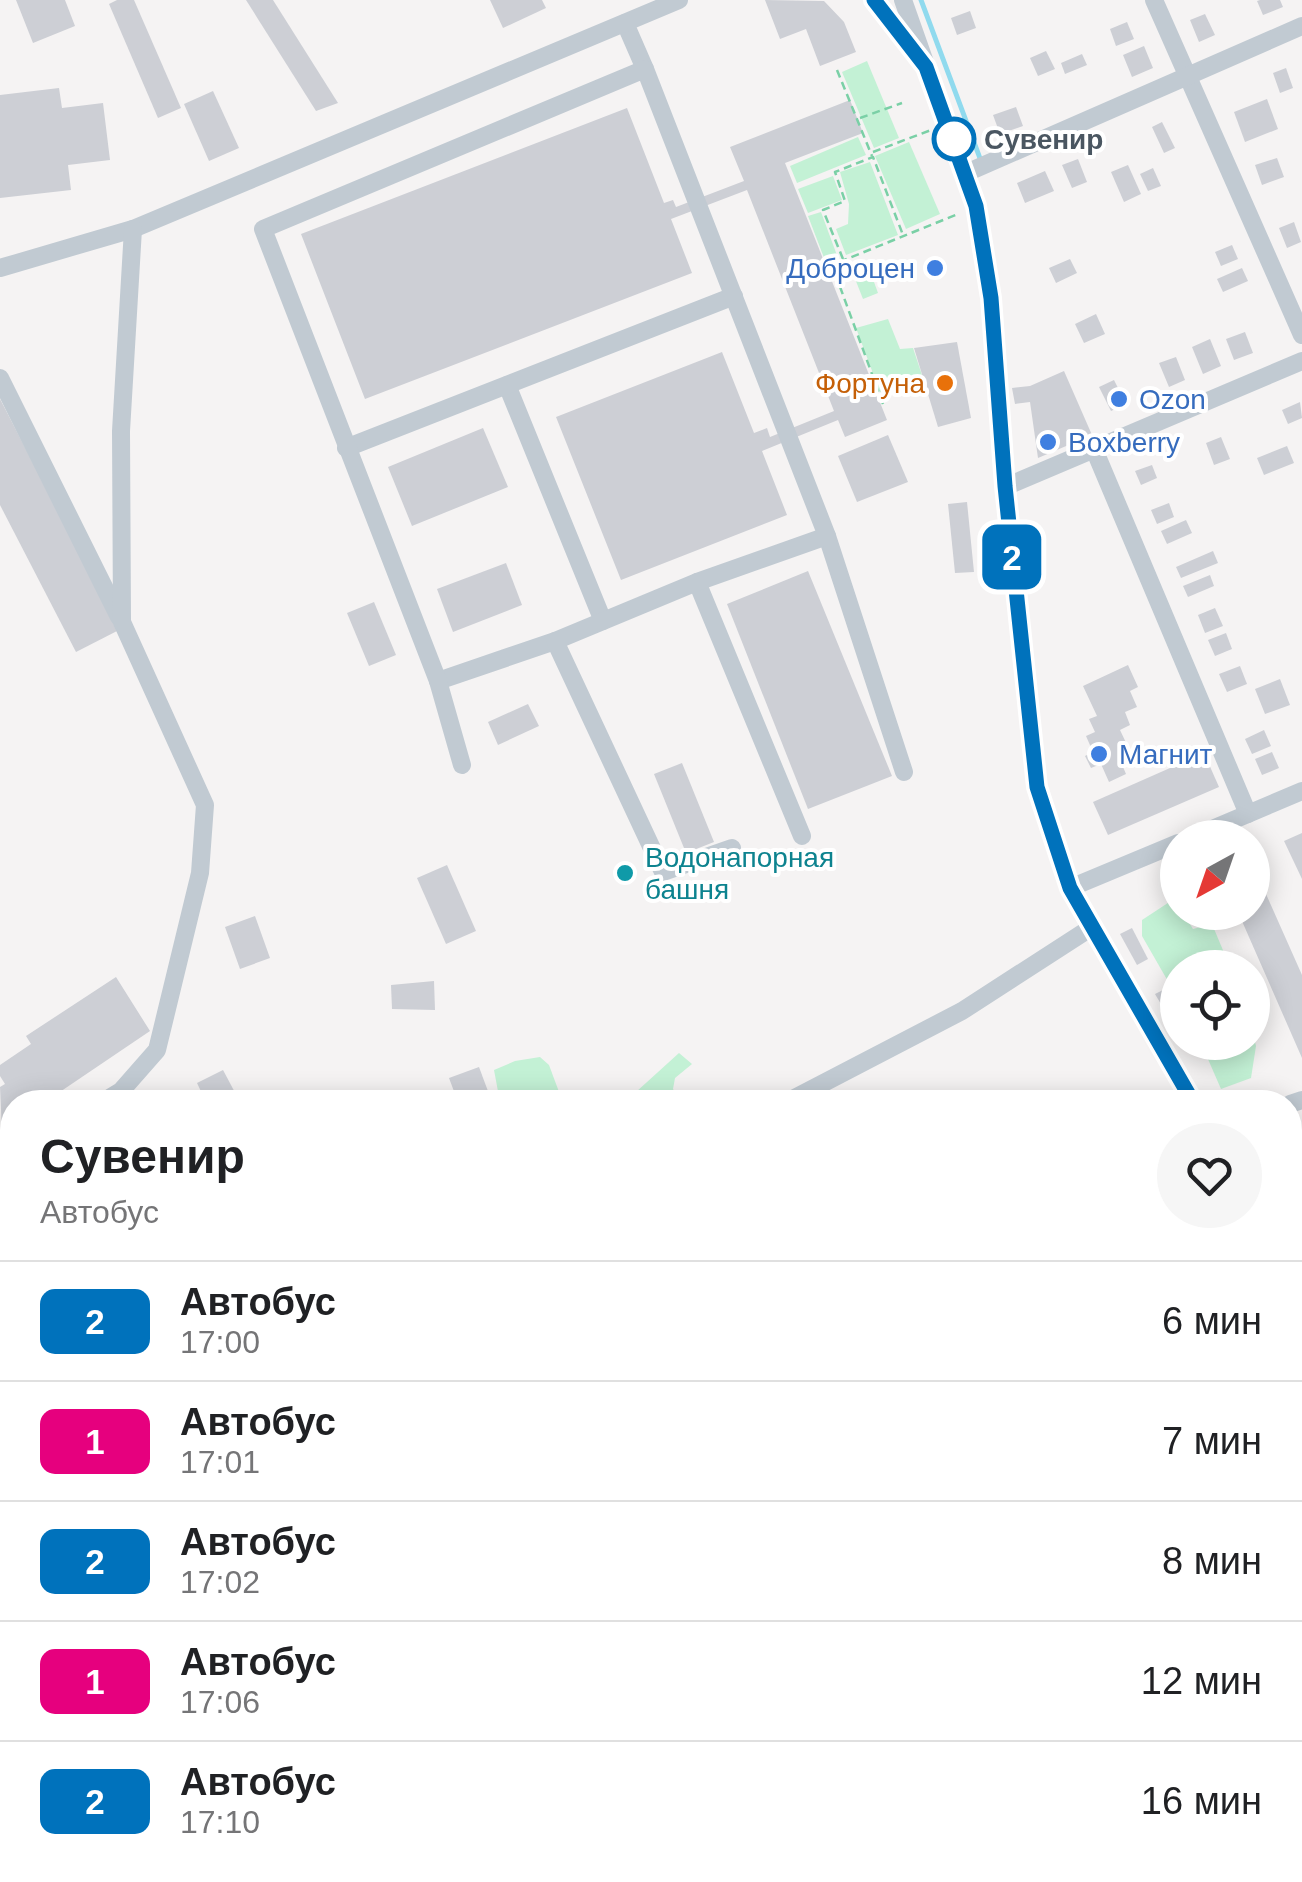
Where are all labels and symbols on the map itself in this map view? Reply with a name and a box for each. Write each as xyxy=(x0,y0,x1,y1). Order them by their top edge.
marker: Сувенир xyxy=(933,118,975,160)
place label: Сувенир xyxy=(984,124,1103,155)
place label: Доброцен xyxy=(786,253,915,284)
marker: Доброцен xyxy=(924,257,946,279)
place label: Фортуна xyxy=(815,368,925,399)
marker: Фортуна xyxy=(934,372,956,394)
place label: Ozon xyxy=(1139,384,1206,415)
marker: Ozon xyxy=(1108,388,1130,410)
place label: Boxberry xyxy=(1068,427,1180,458)
marker: Boxberry xyxy=(1037,431,1059,453)
line badge: 2 xyxy=(980,524,1044,590)
place label: Магнит xyxy=(1119,739,1213,770)
marker: Магнит xyxy=(1088,743,1110,765)
north arrow xyxy=(1160,820,1270,930)
place label: Водонапорная башня xyxy=(645,842,834,905)
marker: Водонапорная башня xyxy=(614,862,636,884)

